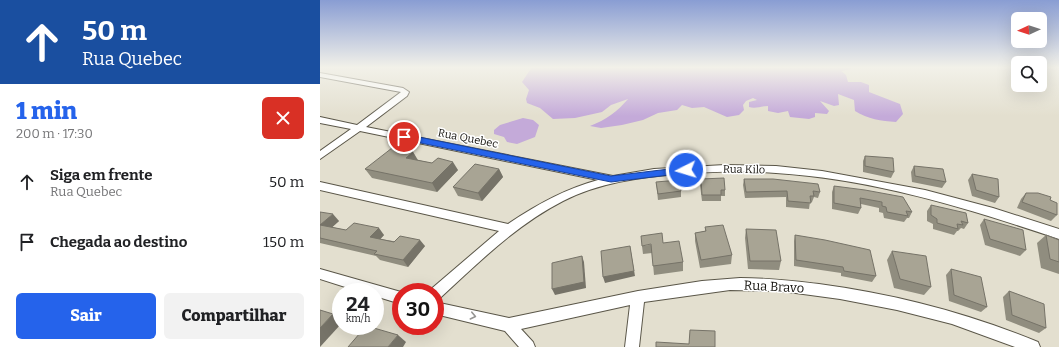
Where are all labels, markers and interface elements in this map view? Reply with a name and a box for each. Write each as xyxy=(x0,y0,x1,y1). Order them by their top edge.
north arrow xyxy=(1011,12,1047,48)
map controls xyxy=(1011,12,1047,92)
text: 50 m xyxy=(82,14,147,47)
icon: ahead xyxy=(16,16,68,68)
text: Rua Quebec xyxy=(82,48,182,70)
button: search xyxy=(1011,56,1047,92)
text: 1 min xyxy=(16,97,77,125)
button: close xyxy=(262,97,304,139)
pin xyxy=(387,120,421,154)
text: 200 m · 17:30 xyxy=(16,126,93,141)
icon: arrive xyxy=(393,126,415,148)
street label: Rua Quebec xyxy=(437,126,499,151)
position arrow xyxy=(665,149,707,191)
street label: Rua Kilo xyxy=(723,163,765,176)
text: Siga em frente xyxy=(50,166,153,184)
icon: ahead xyxy=(16,171,38,193)
text: 50 m xyxy=(269,173,304,191)
text: Rua Quebec xyxy=(50,184,122,199)
icon: arrive xyxy=(16,231,38,253)
text: Chegada ao destino xyxy=(50,233,187,251)
text: 150 m xyxy=(263,233,304,251)
street label: Rua Bravo xyxy=(743,277,805,296)
speed limit sign: 30 xyxy=(392,283,444,335)
text: 24 xyxy=(346,292,370,316)
button: Sair xyxy=(16,293,156,339)
button: Compartilhar xyxy=(164,293,304,339)
one-way arrow xyxy=(470,312,476,320)
text: km/h xyxy=(346,313,370,325)

